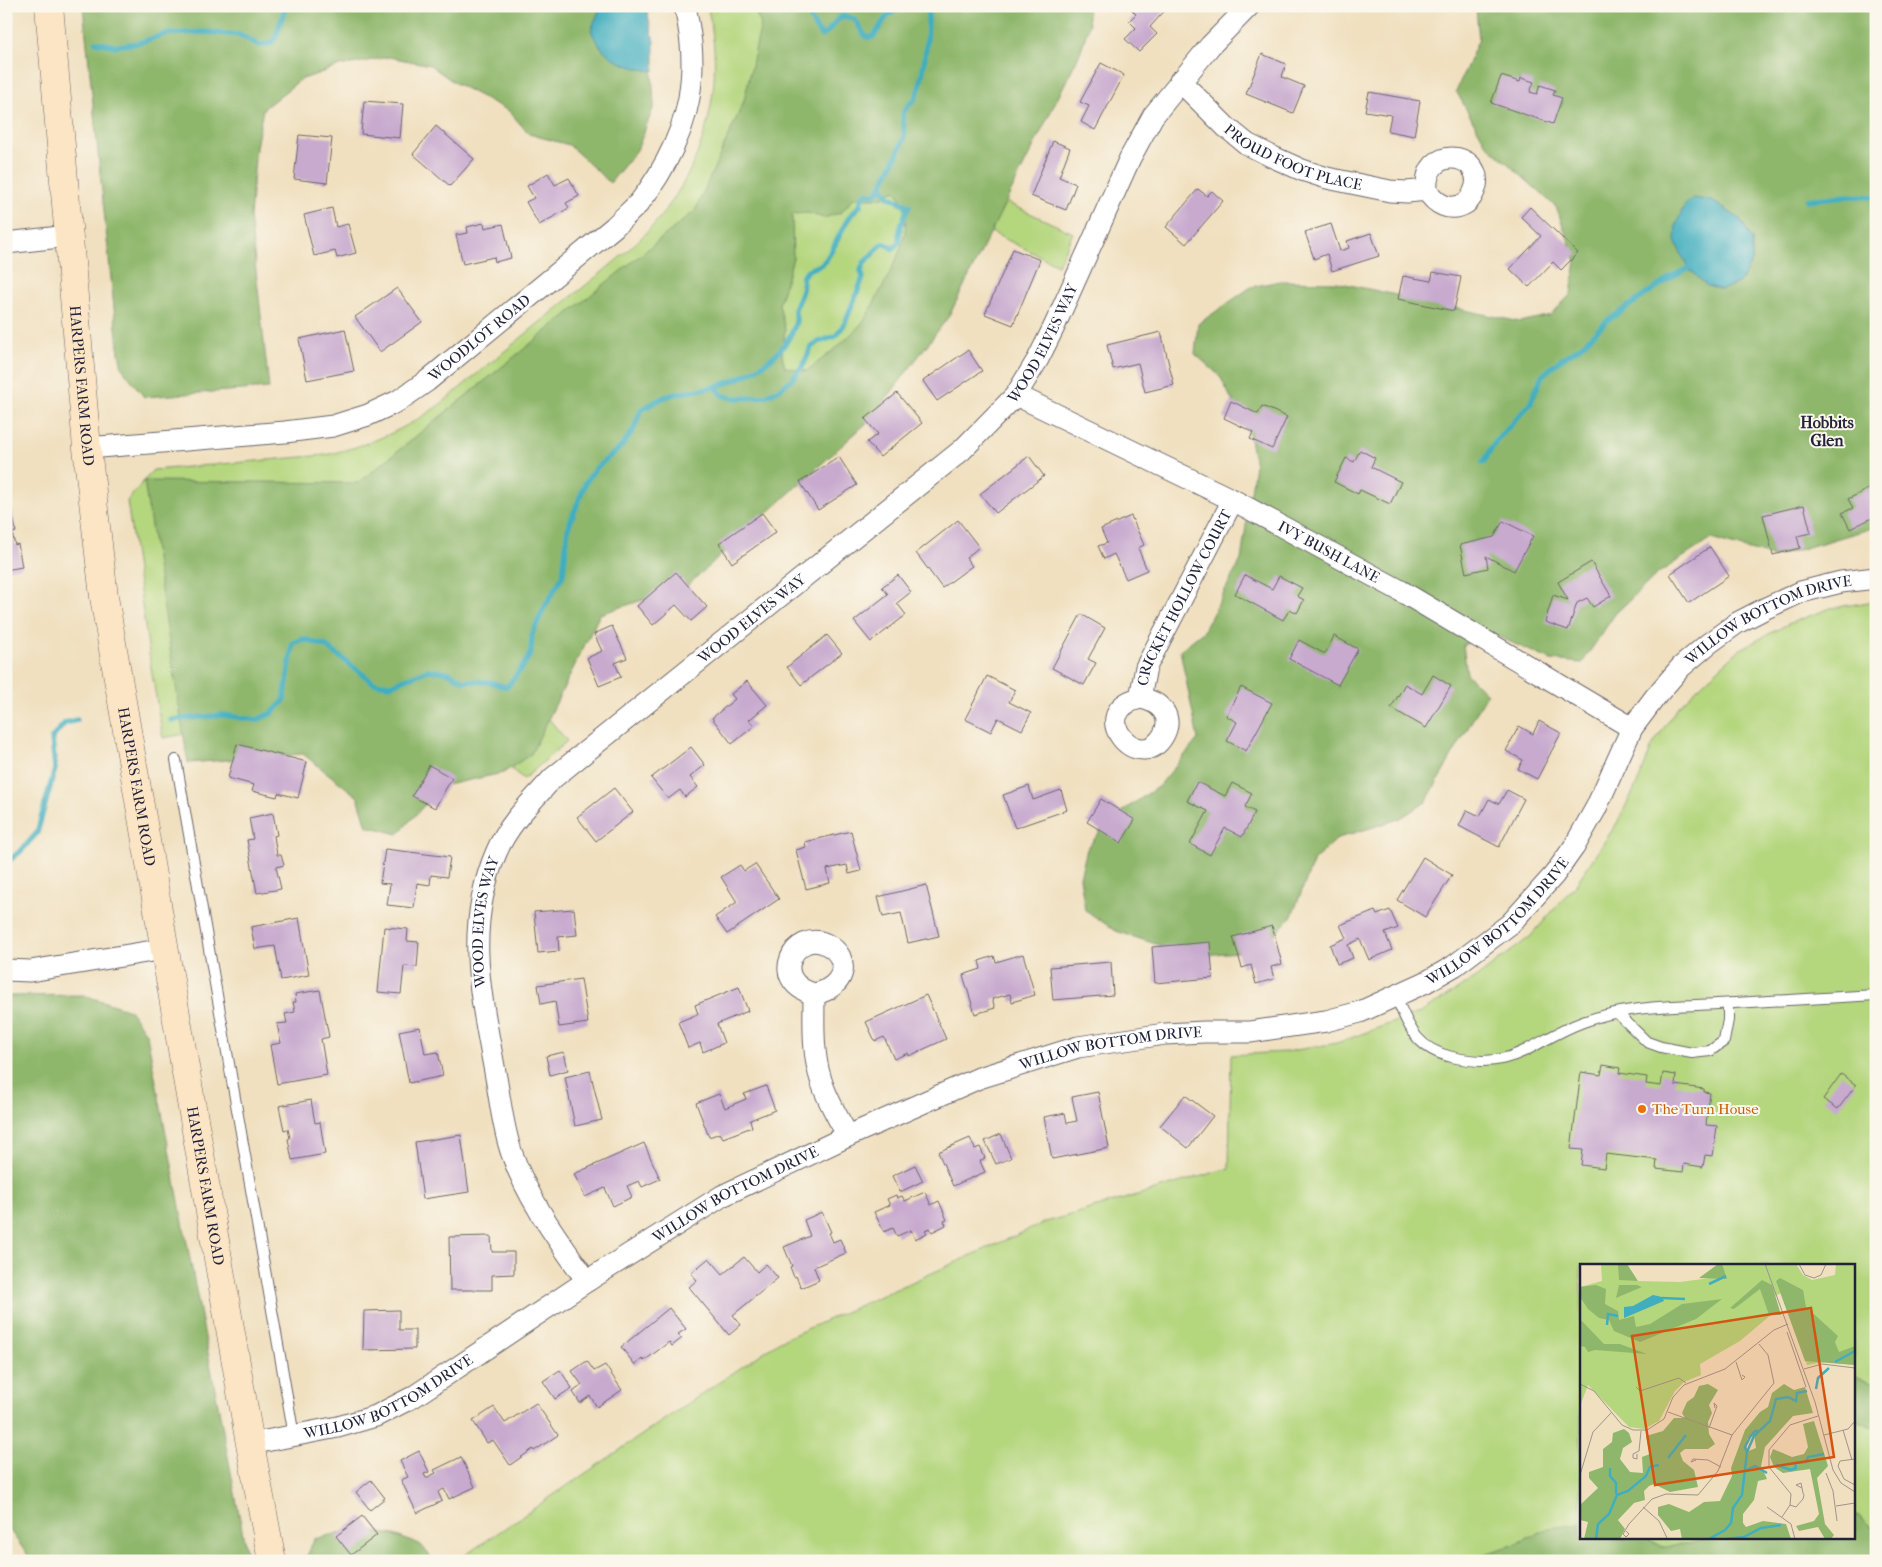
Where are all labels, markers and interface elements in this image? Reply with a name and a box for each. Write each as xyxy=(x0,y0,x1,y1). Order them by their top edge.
street label: PROUD FOOT PLACE xyxy=(1220,120,1364,194)
street label: WOOD ELVES WAY xyxy=(1003,280,1082,408)
street label: WOODLOT ROAD xyxy=(424,291,534,386)
street label: HARPERS FARM ROAD xyxy=(66,305,98,467)
district label: Hobbits Glen xyxy=(1800,413,1854,450)
street label: CRICKET HOLLOW COURT xyxy=(1134,506,1236,687)
street label: IVY BUSH LANE xyxy=(1275,517,1383,587)
street label: WOOD ELVES WAY xyxy=(693,570,810,668)
street label: WILLOW BOTTOM DRIVE xyxy=(1681,572,1853,669)
street label: HARPERS FARM ROAD xyxy=(114,706,159,868)
street label: WOOD ELVES WAY xyxy=(469,853,503,989)
street label: WILLOW BOTTOM DRIVE xyxy=(1422,854,1573,990)
street label: WILLOW BOTTOM DRIVE xyxy=(1016,1023,1202,1074)
place label: The Turn House xyxy=(1652,1100,1759,1118)
marker: The Turn House xyxy=(1636,1103,1648,1115)
street label: HARPERS FARM ROAD xyxy=(183,1105,228,1267)
street label: WILLOW BOTTOM DRIVE xyxy=(648,1143,821,1247)
inset map xyxy=(1580,1264,1854,1540)
street label: WILLOW BOTTOM DRIVE xyxy=(301,1351,476,1443)

